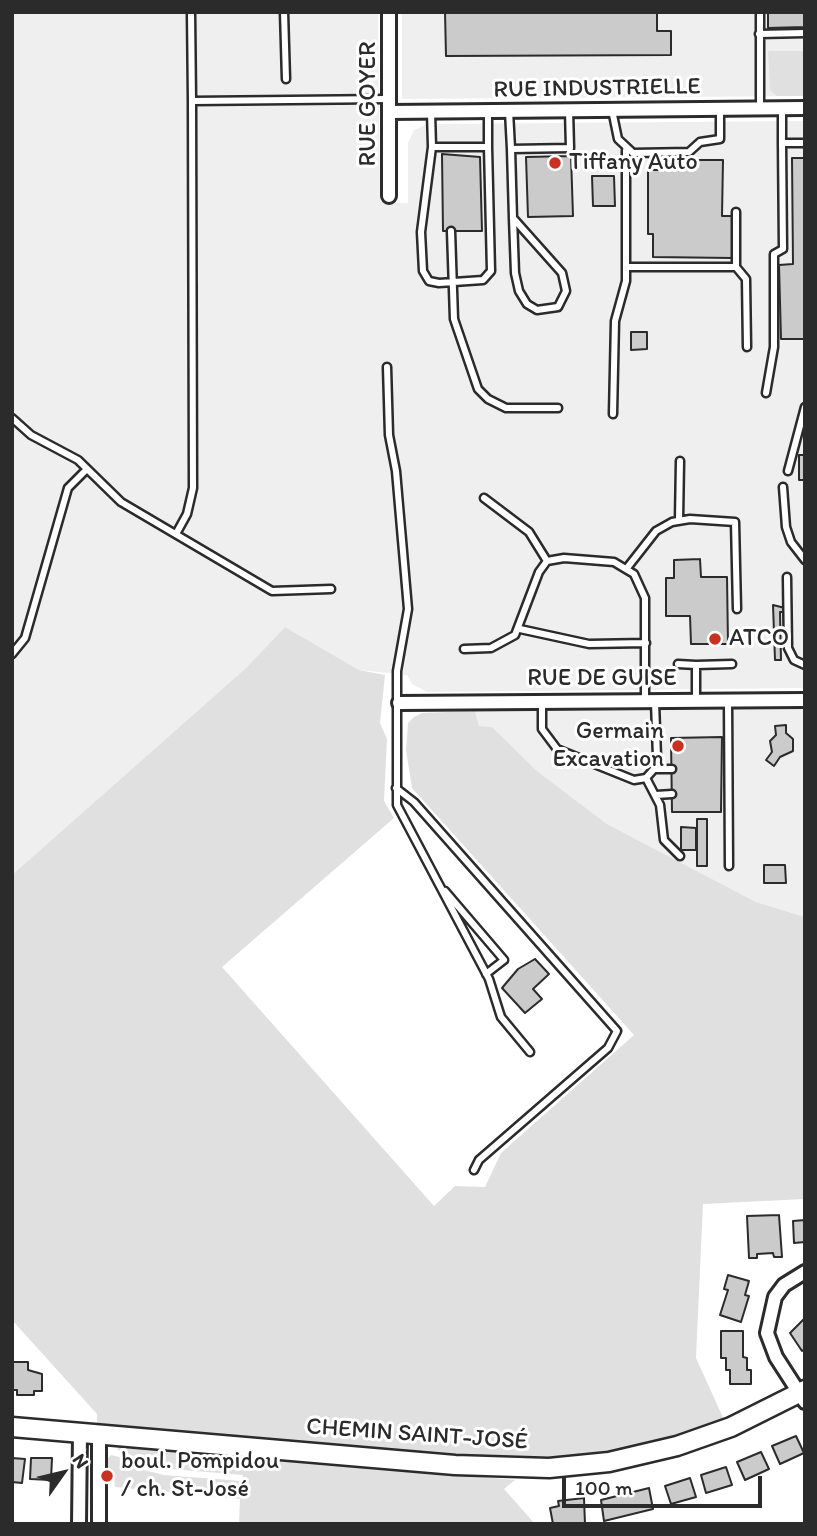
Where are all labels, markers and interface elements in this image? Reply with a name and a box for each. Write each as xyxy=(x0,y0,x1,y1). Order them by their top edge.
street label: RUE GOYER xyxy=(355,41,383,167)
street label: RUE INDUSTRIELLE xyxy=(493,73,701,105)
place label: Tiffany Auto xyxy=(569,149,698,177)
marker: Tiffany Auto xyxy=(547,155,563,171)
place label: ATCO xyxy=(729,625,789,653)
marker: ATCO xyxy=(707,631,723,647)
street label: RUE DE GUISE xyxy=(527,665,677,693)
place label: Germain Excavation xyxy=(553,718,664,774)
marker: Germain Excavation xyxy=(670,738,686,754)
street label: CHEMIN SAINT-JOSÉ xyxy=(305,1413,529,1457)
north arrow xyxy=(28,1438,98,1508)
place label: boul. Pompidou / ch. St-José xyxy=(121,1448,279,1504)
text: N xyxy=(68,1449,94,1473)
scale bar xyxy=(565,1462,764,1506)
marker: boul. Pompidou / ch. St-José xyxy=(99,1468,115,1484)
text: 100 m xyxy=(575,1475,633,1500)

